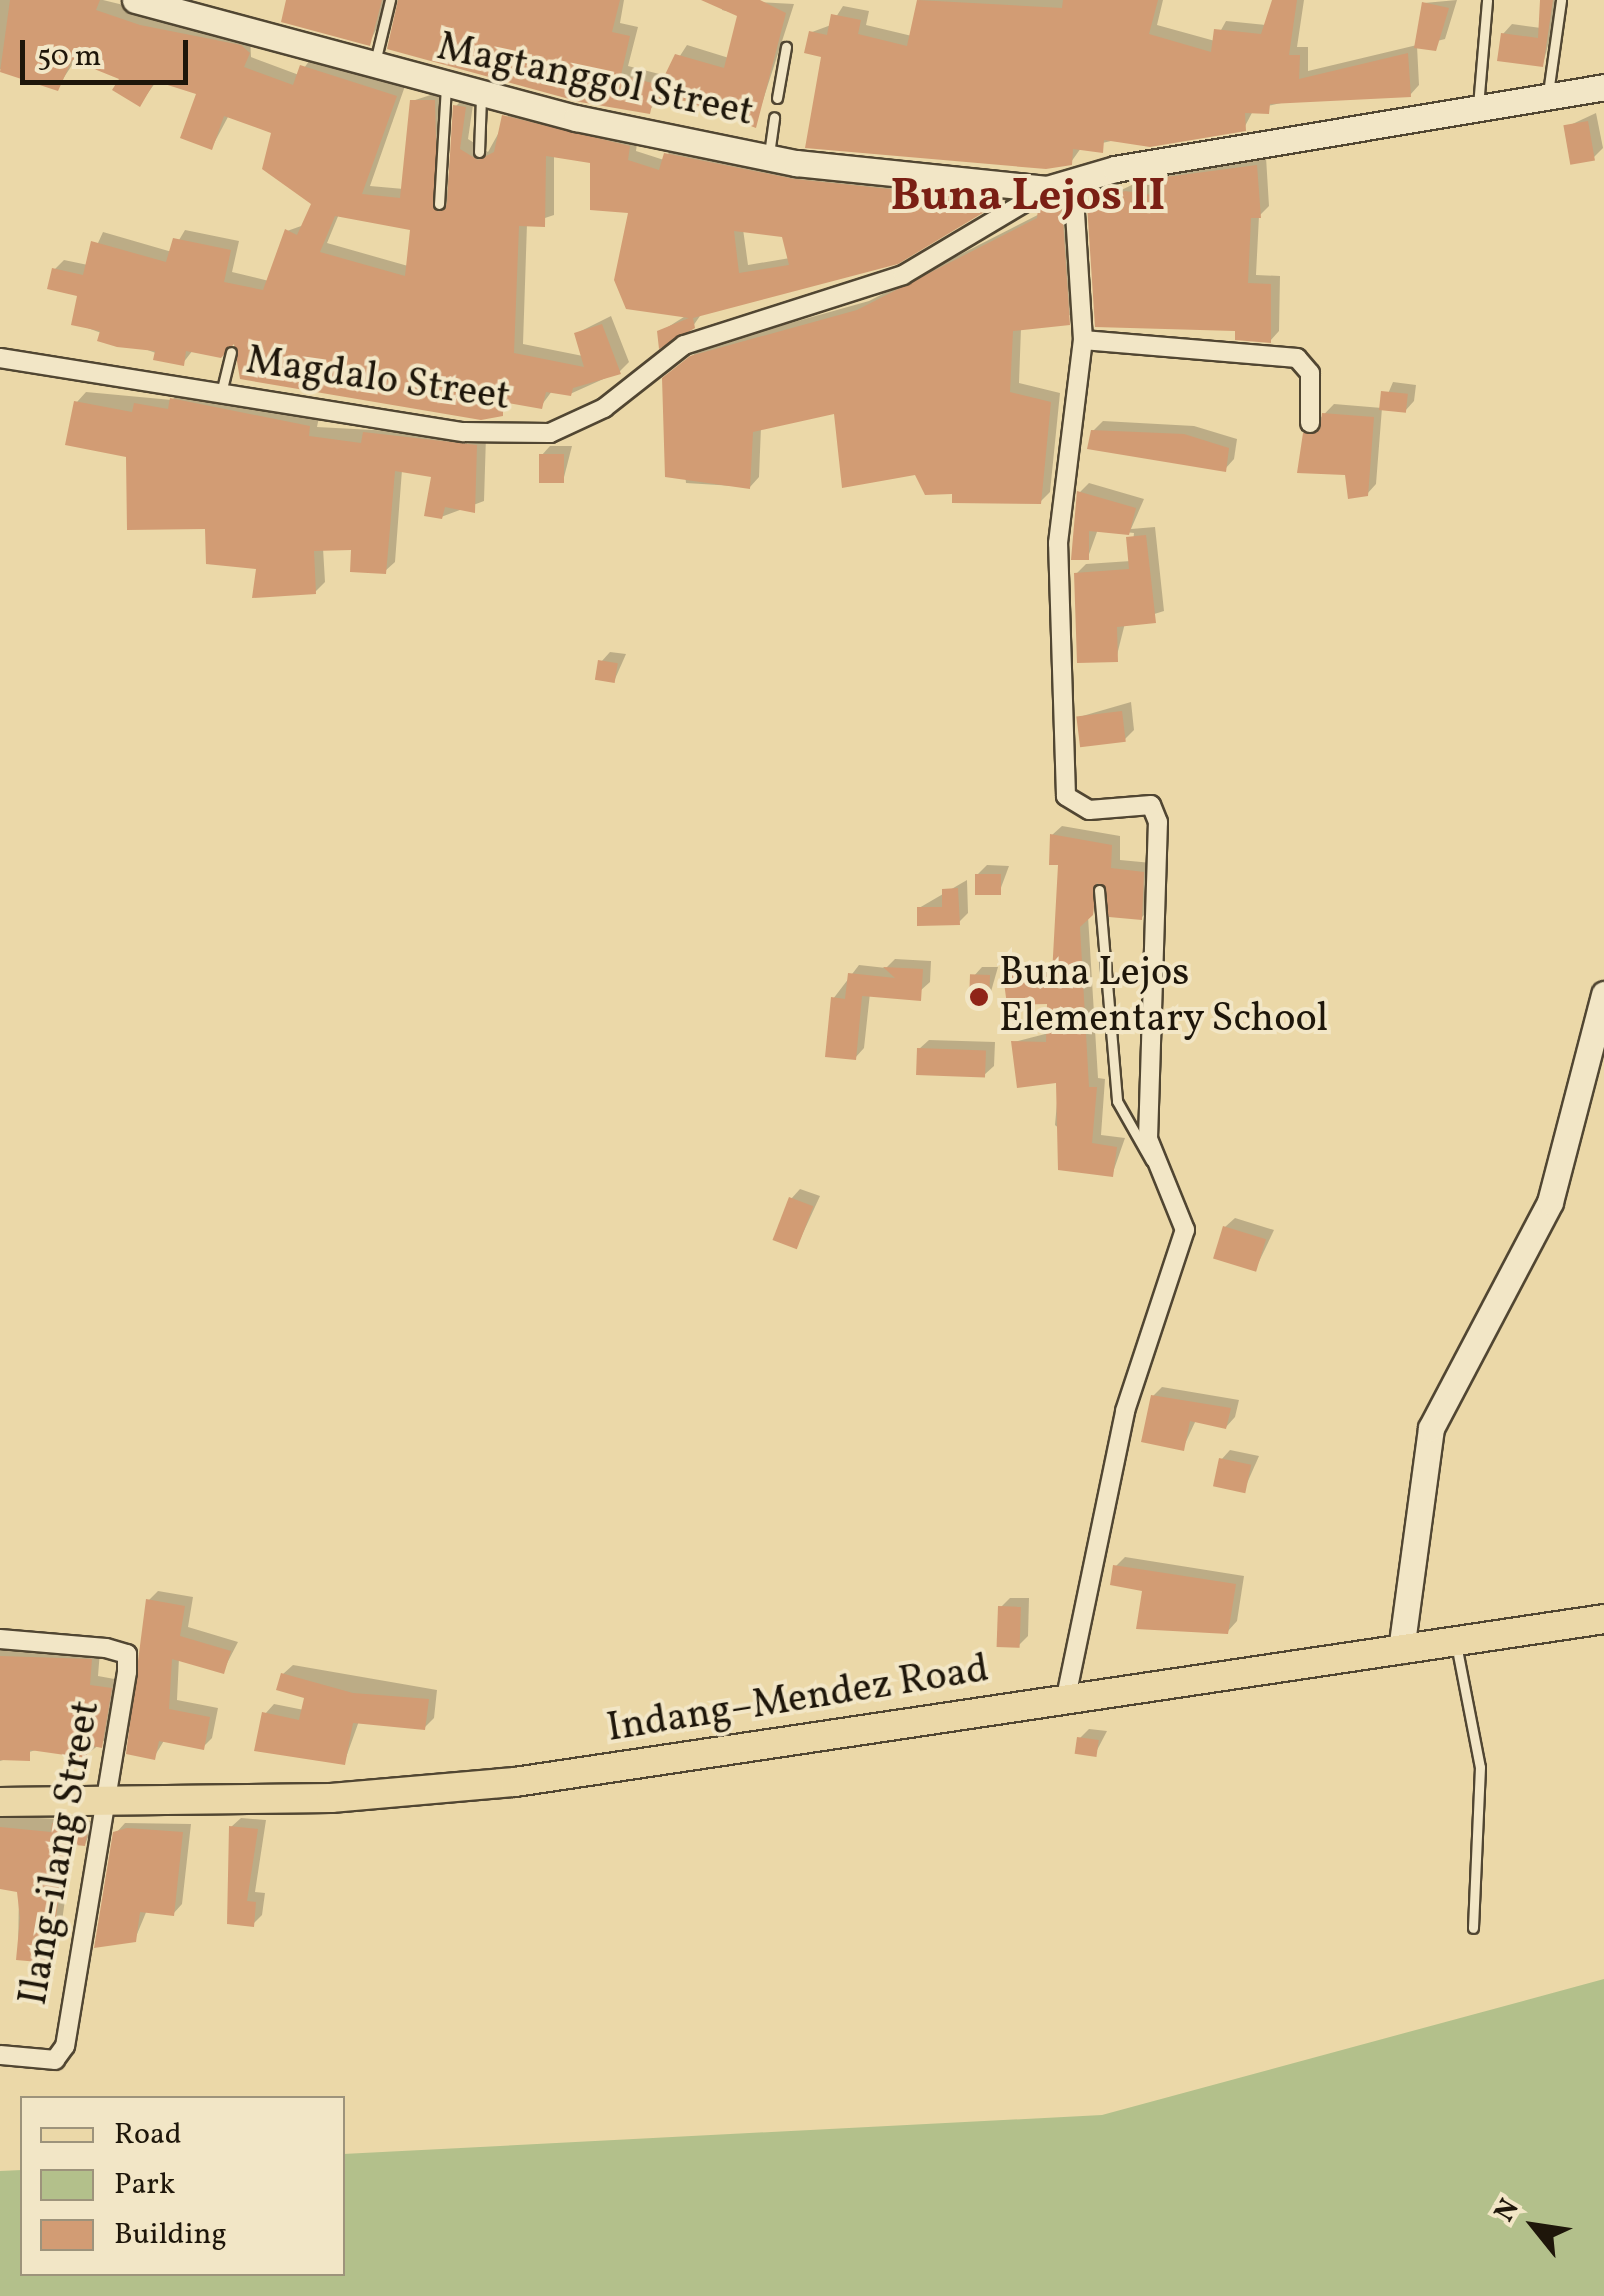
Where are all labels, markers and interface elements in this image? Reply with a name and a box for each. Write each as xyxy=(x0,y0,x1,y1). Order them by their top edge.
scale bar xyxy=(25,20,192,82)
street label: Magtanggol Street xyxy=(433,24,757,138)
text: 50 m xyxy=(37,36,101,78)
district label: Buna Lejos II xyxy=(891,171,1165,225)
street label: Magdalo Street xyxy=(243,338,513,422)
place label: Buna Lejos Elementary School xyxy=(999,950,1329,1044)
marker: Buna Lejos Elementary School xyxy=(968,986,990,1008)
street label: Indang–Mendez Road xyxy=(604,1646,992,1754)
street label: Ilang-ilang Street xyxy=(11,1697,111,2009)
legend xyxy=(20,2096,345,2276)
text: Road xyxy=(114,2114,182,2156)
text: Park xyxy=(114,2164,175,2206)
north arrow xyxy=(1484,2176,1584,2276)
text: N xyxy=(1486,2192,1530,2229)
text: Building xyxy=(114,2214,227,2256)

